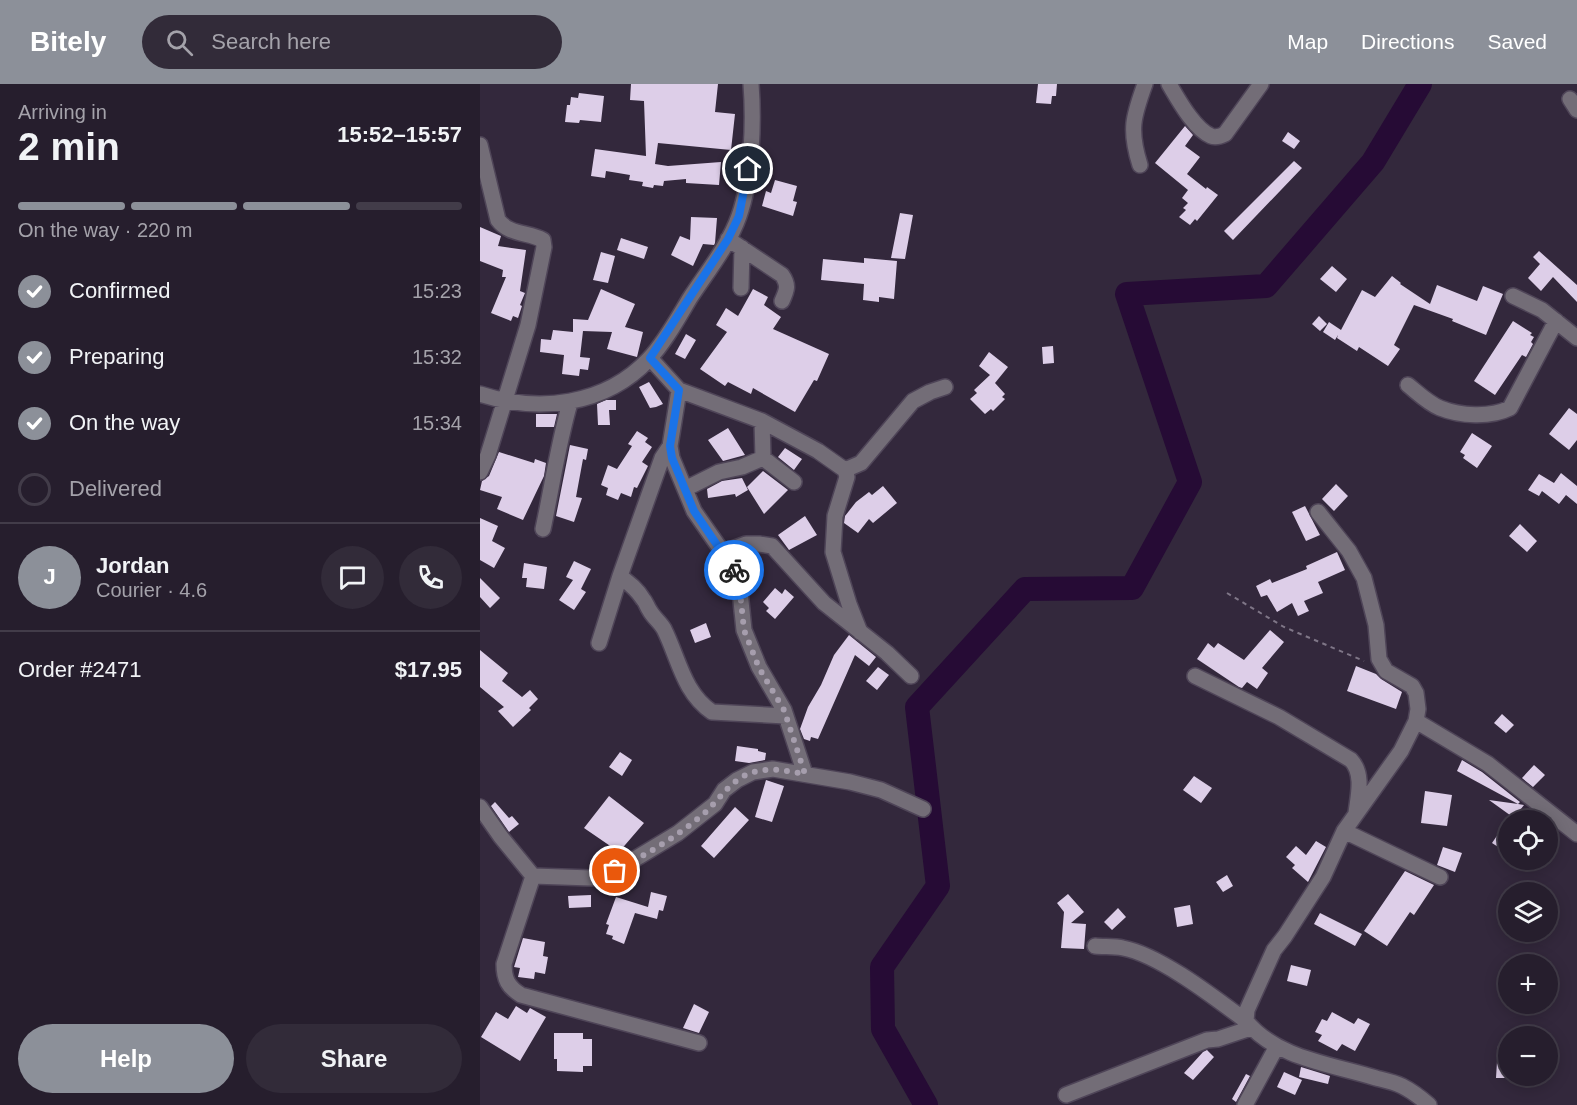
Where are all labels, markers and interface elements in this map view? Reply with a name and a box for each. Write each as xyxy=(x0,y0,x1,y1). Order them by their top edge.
search box xyxy=(142,15,562,69)
text: Bitely xyxy=(30,26,106,57)
icon: search xyxy=(163,26,196,59)
text: Search here xyxy=(211,29,331,54)
text: Map xyxy=(1287,30,1328,53)
text: Directions xyxy=(1361,30,1454,53)
text: Saved xyxy=(1487,30,1547,53)
text: Arriving in xyxy=(18,101,107,123)
text: 15:52–15:57 xyxy=(337,122,462,147)
text: 2 min xyxy=(18,125,120,168)
pin xyxy=(722,143,773,194)
icon: home xyxy=(731,152,764,185)
text: On the way · 220 m xyxy=(18,219,193,241)
icon: check xyxy=(18,275,51,308)
text: Confirmed xyxy=(69,278,170,303)
text: 15:23 xyxy=(412,280,462,302)
icon: check xyxy=(18,341,51,374)
text: Preparing xyxy=(69,344,164,369)
text: 15:32 xyxy=(412,346,462,368)
icon: check xyxy=(18,407,51,440)
text: On the way xyxy=(69,410,180,435)
text: 15:34 xyxy=(412,412,462,434)
text: Delivered xyxy=(69,476,162,501)
courier xyxy=(704,540,764,600)
button: chat xyxy=(321,546,384,609)
button: phone xyxy=(399,546,462,609)
text: Jordan xyxy=(96,553,169,578)
icon: bike xyxy=(718,554,751,587)
text: J xyxy=(43,564,56,589)
text: Courier · 4.6 xyxy=(96,579,207,601)
text: Order #2471 xyxy=(18,657,142,682)
text: $17.95 xyxy=(395,657,462,682)
map controls xyxy=(1498,810,1558,1086)
button: locate xyxy=(1498,810,1558,870)
pin xyxy=(589,845,640,896)
icon: bag xyxy=(598,854,631,887)
button: layers xyxy=(1498,882,1558,942)
button: + xyxy=(1498,954,1558,1014)
button: Help xyxy=(18,1024,234,1093)
button: Share xyxy=(246,1024,462,1093)
button: − xyxy=(1498,1026,1558,1086)

